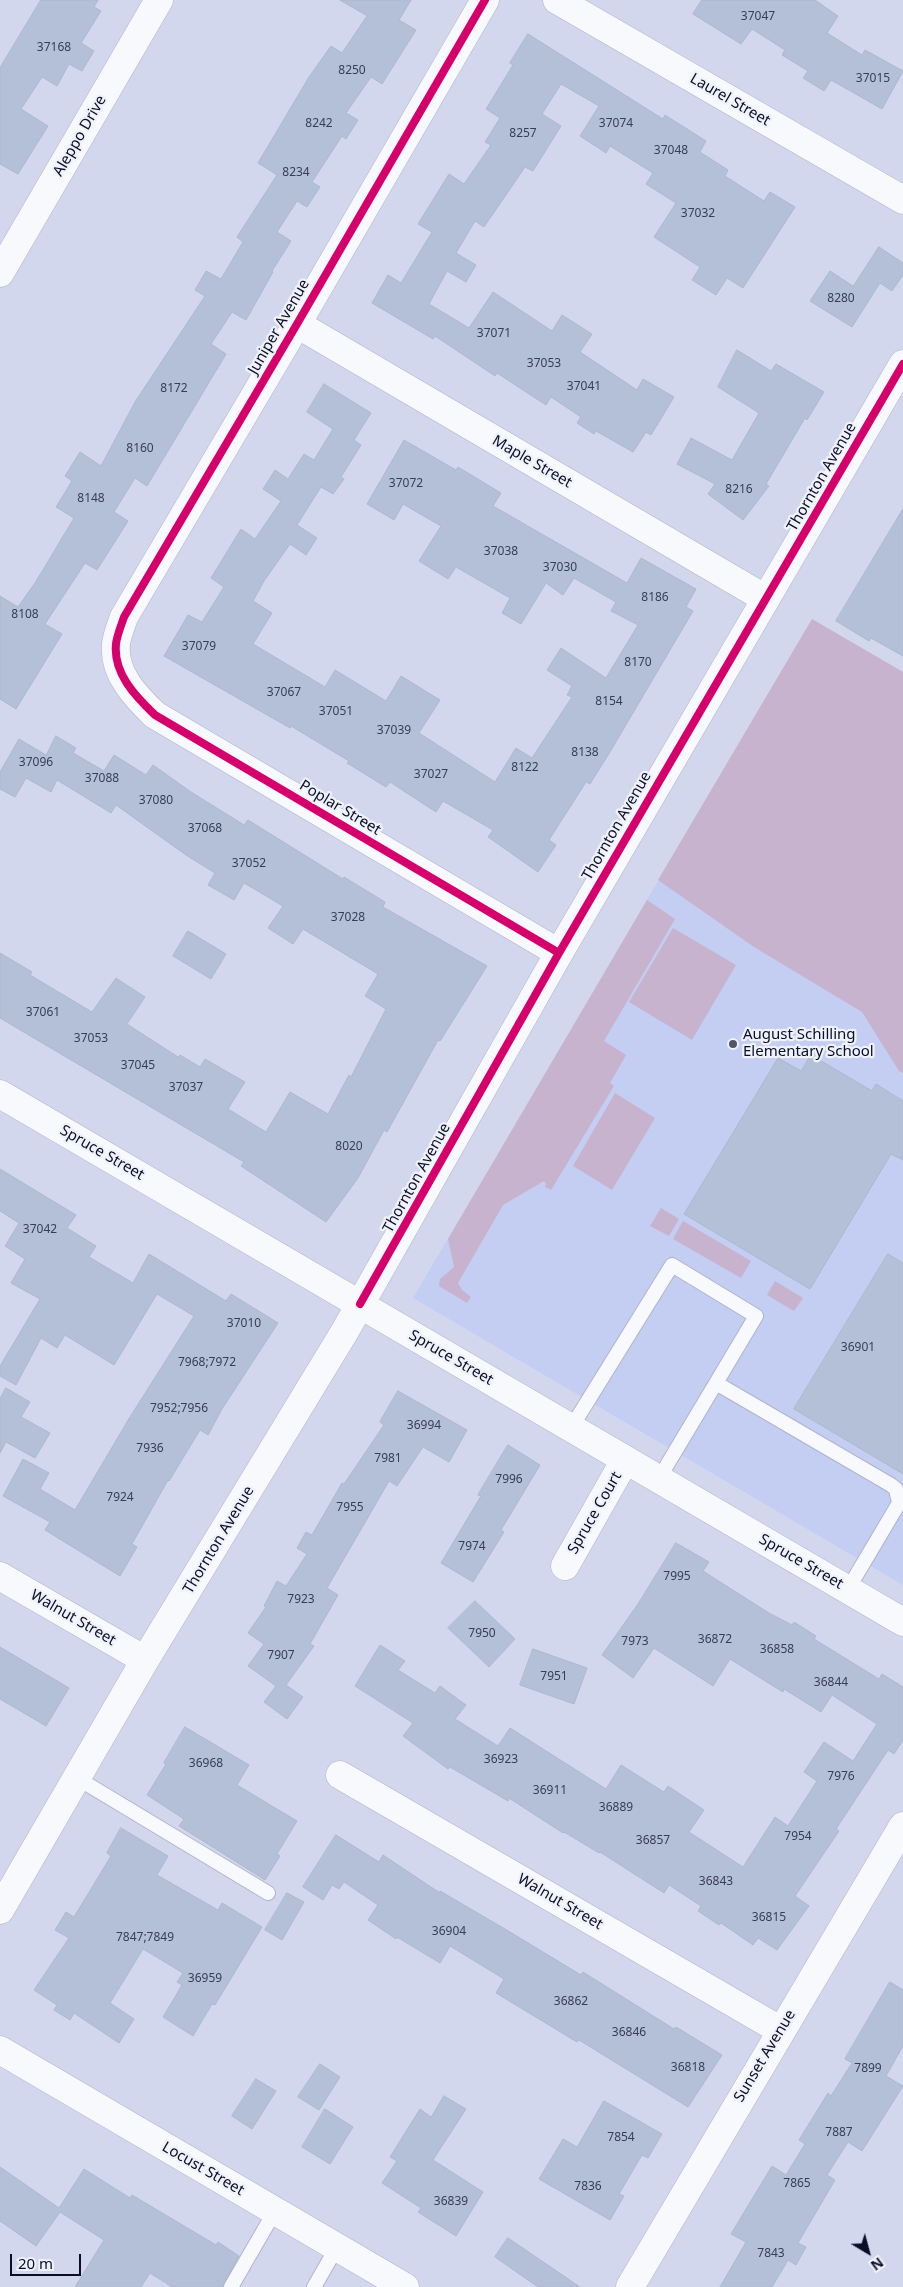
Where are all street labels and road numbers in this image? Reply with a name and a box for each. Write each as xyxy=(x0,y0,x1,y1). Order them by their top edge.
street label: Laurel Street xyxy=(687,70,773,130)
street label: Aleppo Drive xyxy=(50,92,110,180)
street label: Juniper Avenue xyxy=(244,276,314,378)
street label: Thornton Avenue xyxy=(784,419,860,535)
street label: Maple Street xyxy=(489,432,575,492)
street label: Thornton Avenue xyxy=(579,768,655,884)
street label: Poplar Street xyxy=(296,777,384,839)
street label: Thornton Avenue xyxy=(379,1120,455,1236)
street label: Spruce Street xyxy=(57,1122,147,1184)
street label: Spruce Street xyxy=(406,1327,496,1389)
street label: Spruce Court xyxy=(564,1469,626,1557)
street label: Thornton Avenue xyxy=(180,1483,258,1597)
street label: Spruce Street xyxy=(756,1531,846,1593)
street label: Walnut Street xyxy=(27,1586,119,1650)
street label: Walnut Street xyxy=(514,1870,606,1934)
street label: Sunset Avenue xyxy=(730,2007,800,2105)
street label: Locust Street xyxy=(159,2138,247,2200)

